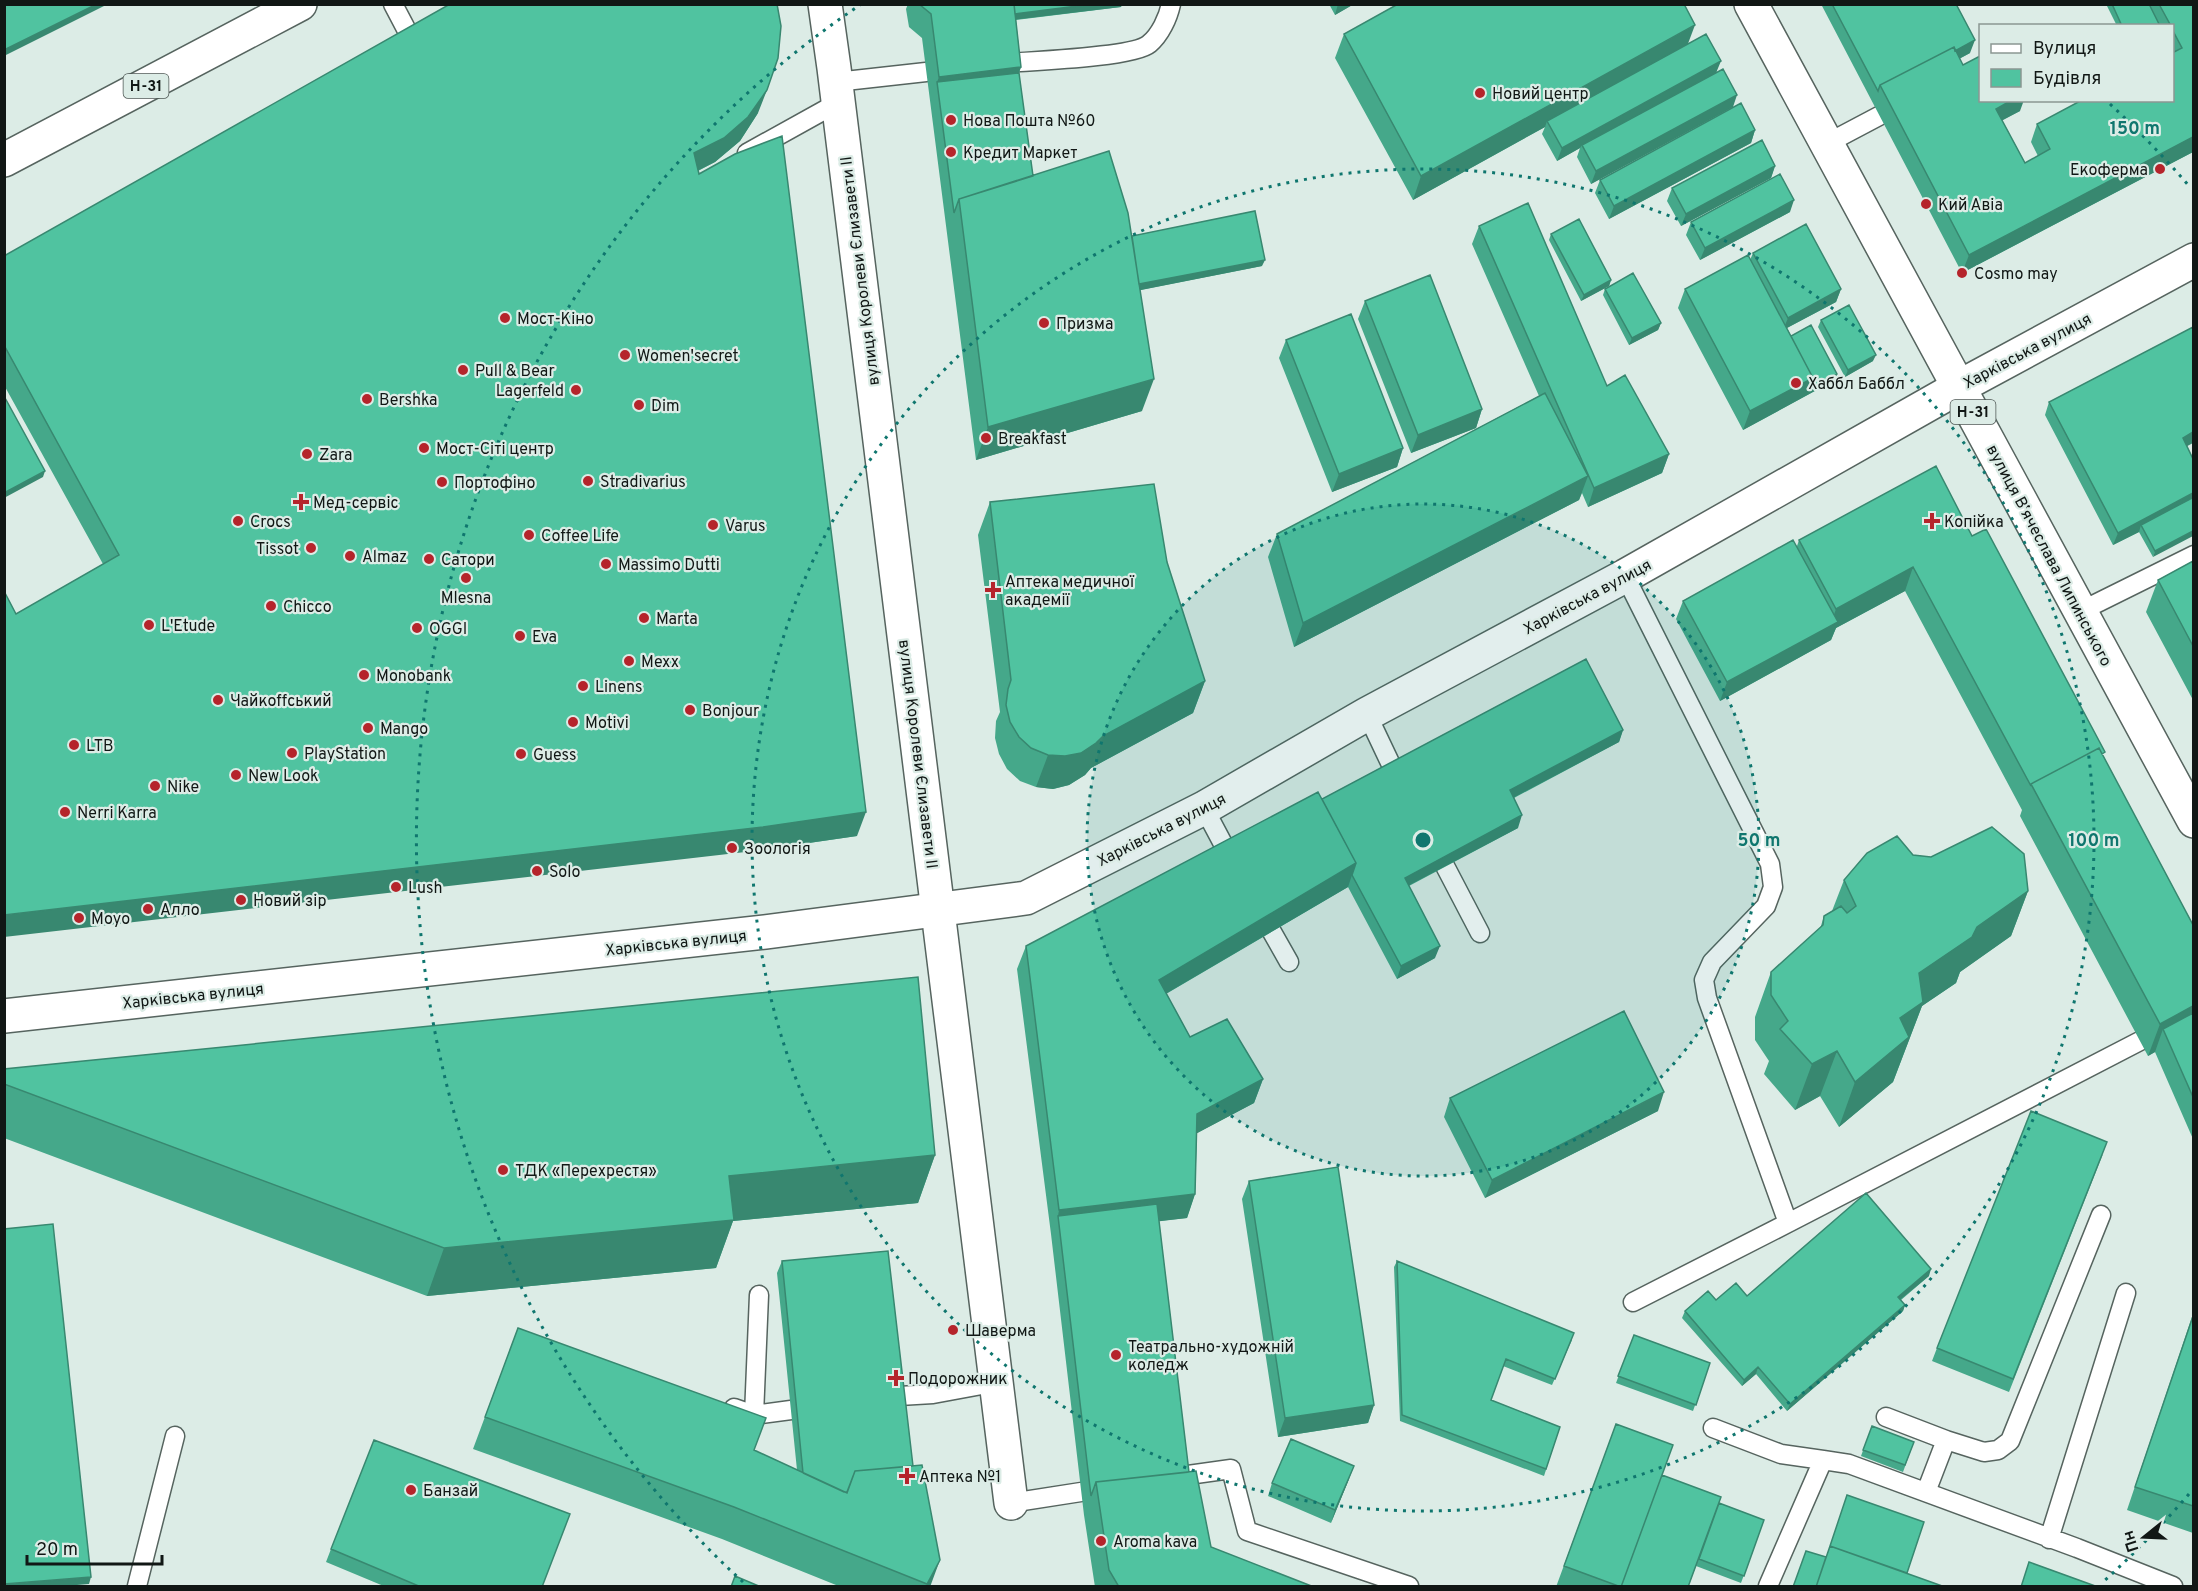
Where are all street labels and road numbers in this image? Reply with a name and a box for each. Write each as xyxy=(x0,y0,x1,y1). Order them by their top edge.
road number: Н-31 xyxy=(124,74,168,98)
street label: вулиця Королеви Єлизавети ІІ xyxy=(837,155,885,387)
street label: Харківська вулиця xyxy=(1960,310,2095,394)
road number: Н-31 xyxy=(1950,400,1996,424)
street label: вулиця Вʼячеслава Липинського xyxy=(1981,442,2115,670)
street label: Харківська вулиця xyxy=(1520,556,1655,640)
street label: вулиця Королеви Єлизавети ІІ xyxy=(893,638,941,870)
street label: Харківська вулиця xyxy=(1094,790,1230,872)
street label: Харківська вулиця xyxy=(604,927,748,961)
street label: Харківська вулиця xyxy=(121,980,265,1014)

